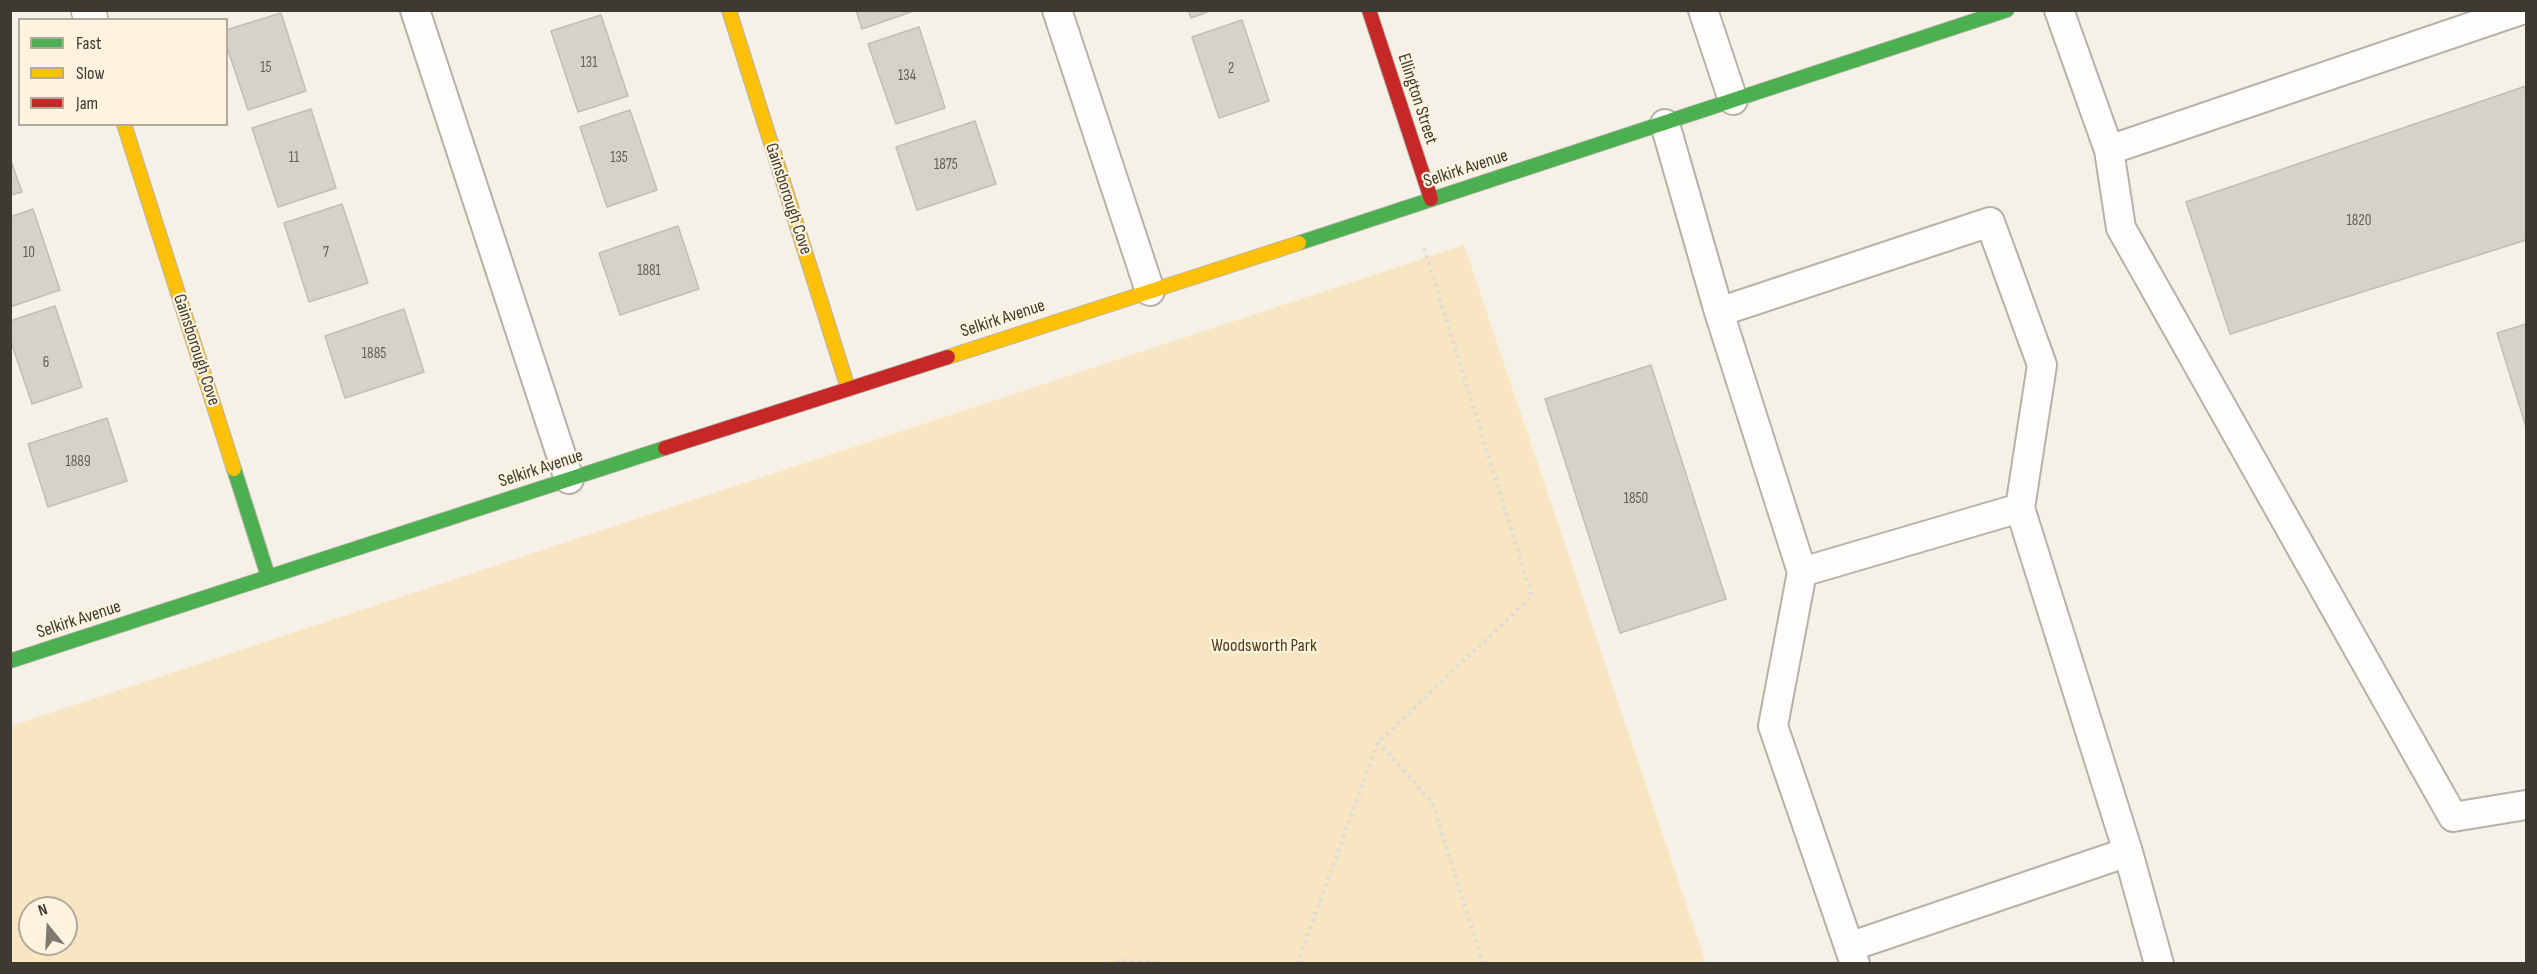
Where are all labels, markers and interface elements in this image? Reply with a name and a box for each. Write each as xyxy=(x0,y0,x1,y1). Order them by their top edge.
legend xyxy=(18,18,228,126)
text: Fast xyxy=(76,33,101,54)
street label: Ellington Street xyxy=(1392,51,1442,147)
house number: 131 xyxy=(581,54,597,72)
house number: 15 xyxy=(260,59,272,77)
house number: 2 xyxy=(1228,60,1234,78)
text: Slow xyxy=(76,63,105,84)
house number: 134 xyxy=(898,67,916,85)
text: Jam xyxy=(76,93,98,114)
street label: Gainsborough Cove xyxy=(760,141,816,257)
street label: Selkirk Avenue xyxy=(1421,145,1511,193)
house number: 11 xyxy=(289,149,299,167)
house number: 135 xyxy=(610,149,628,167)
house number: 1875 xyxy=(934,156,958,174)
house number: 1820 xyxy=(2347,212,2371,230)
house number: 10 xyxy=(23,244,35,262)
house number: 7 xyxy=(323,244,329,262)
house number: 1881 xyxy=(637,262,661,280)
street label: Gainsborough Cove xyxy=(168,292,224,408)
street label: Selkirk Avenue xyxy=(958,295,1048,343)
house number: 1885 xyxy=(362,345,386,363)
house number: 6 xyxy=(43,354,49,372)
street label: Selkirk Avenue xyxy=(496,445,586,493)
house number: 1889 xyxy=(65,453,91,471)
house number: 1850 xyxy=(1624,490,1648,508)
street label: Selkirk Avenue xyxy=(34,596,124,644)
park label: Woodsworth Park xyxy=(1211,635,1317,657)
north arrow xyxy=(18,896,78,956)
text: N xyxy=(36,900,50,921)

